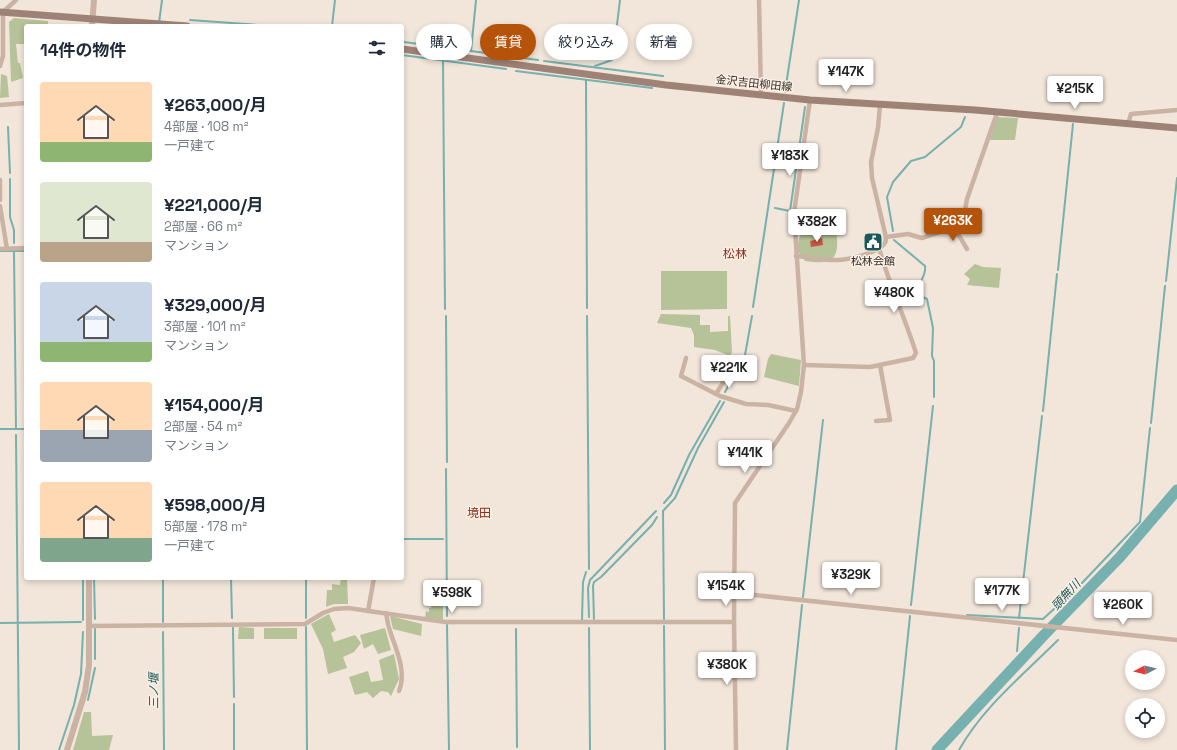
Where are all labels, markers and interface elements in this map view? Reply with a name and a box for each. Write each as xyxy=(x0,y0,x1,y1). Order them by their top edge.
chip: 購入 xyxy=(416,24,472,60)
chip: 賃貸 xyxy=(480,24,536,60)
chip: 絞り込み xyxy=(544,24,628,60)
chip: 新着 xyxy=(636,24,692,60)
icon: filters xyxy=(366,37,388,59)
text: 14件の物件 xyxy=(40,39,127,61)
pin: ¥147K xyxy=(818,59,874,93)
text: ¥147K xyxy=(828,63,865,80)
street label: 金沢吉田柳田線 xyxy=(715,72,793,94)
pin: ¥215K xyxy=(1047,76,1103,110)
text: ¥215K xyxy=(1056,80,1094,97)
text: ¥263,000/月 xyxy=(164,94,267,116)
icon: home xyxy=(72,98,120,146)
text: 4部屋 · 108 m² xyxy=(164,118,248,135)
text: 一戸建て xyxy=(164,137,216,154)
pin: ¥183K xyxy=(762,143,818,177)
text: ¥183K xyxy=(771,147,809,164)
text: ¥221,000/月 xyxy=(164,194,264,216)
icon: home xyxy=(72,198,120,246)
pin: ¥263K xyxy=(925,208,981,242)
pin: ¥382K xyxy=(789,209,845,243)
text: ¥263K xyxy=(933,212,973,229)
text: ¥382K xyxy=(797,213,837,230)
text: 2部屋 · 66 m² xyxy=(164,218,242,235)
public building icon: 松林会館 xyxy=(862,231,884,253)
text: マンション xyxy=(164,237,229,254)
district label: 松林 xyxy=(723,246,747,262)
place label: 松林会館 xyxy=(851,254,895,268)
pin: ¥480K xyxy=(866,280,922,314)
text: ¥480K xyxy=(874,284,914,301)
text: ¥329,000/月 xyxy=(164,294,267,316)
icon: home xyxy=(72,298,120,346)
text: 3部屋 · 101 m² xyxy=(164,318,245,335)
text: マンション xyxy=(164,337,229,354)
pin: ¥221K xyxy=(701,355,757,389)
text: ¥221K xyxy=(710,359,748,376)
text: ¥154,000/月 xyxy=(164,394,265,416)
icon: home xyxy=(72,398,120,446)
text: 2部屋 · 54 m² xyxy=(164,418,242,435)
text: マンション xyxy=(164,437,229,454)
pin: ¥141K xyxy=(717,440,773,474)
text: ¥141K xyxy=(727,444,763,461)
text: ¥598,000/月 xyxy=(164,494,267,516)
icon: home xyxy=(72,498,120,546)
district label: 境田 xyxy=(467,505,491,521)
text: 5部屋 · 178 m² xyxy=(164,518,247,535)
text: 一戸建て xyxy=(164,537,216,554)
pin: ¥329K xyxy=(823,562,879,596)
text: ¥329K xyxy=(831,566,871,583)
pin: ¥154K xyxy=(698,573,754,607)
water label: 頭無川 xyxy=(1048,575,1085,614)
text: ¥154K xyxy=(707,577,745,594)
pin: ¥177K xyxy=(974,578,1030,612)
pin: ¥598K xyxy=(424,580,480,614)
text: ¥177K xyxy=(984,582,1020,599)
text: ¥598K xyxy=(432,584,472,601)
pin: ¥260K xyxy=(1095,592,1151,626)
text: ¥260K xyxy=(1103,596,1143,613)
north arrow xyxy=(1125,650,1165,690)
map controls xyxy=(1125,650,1165,738)
pin: ¥380K xyxy=(699,652,755,686)
text: ¥380K xyxy=(707,656,747,673)
water label: 三ノ堰 xyxy=(146,671,162,709)
button: locate xyxy=(1125,698,1165,738)

